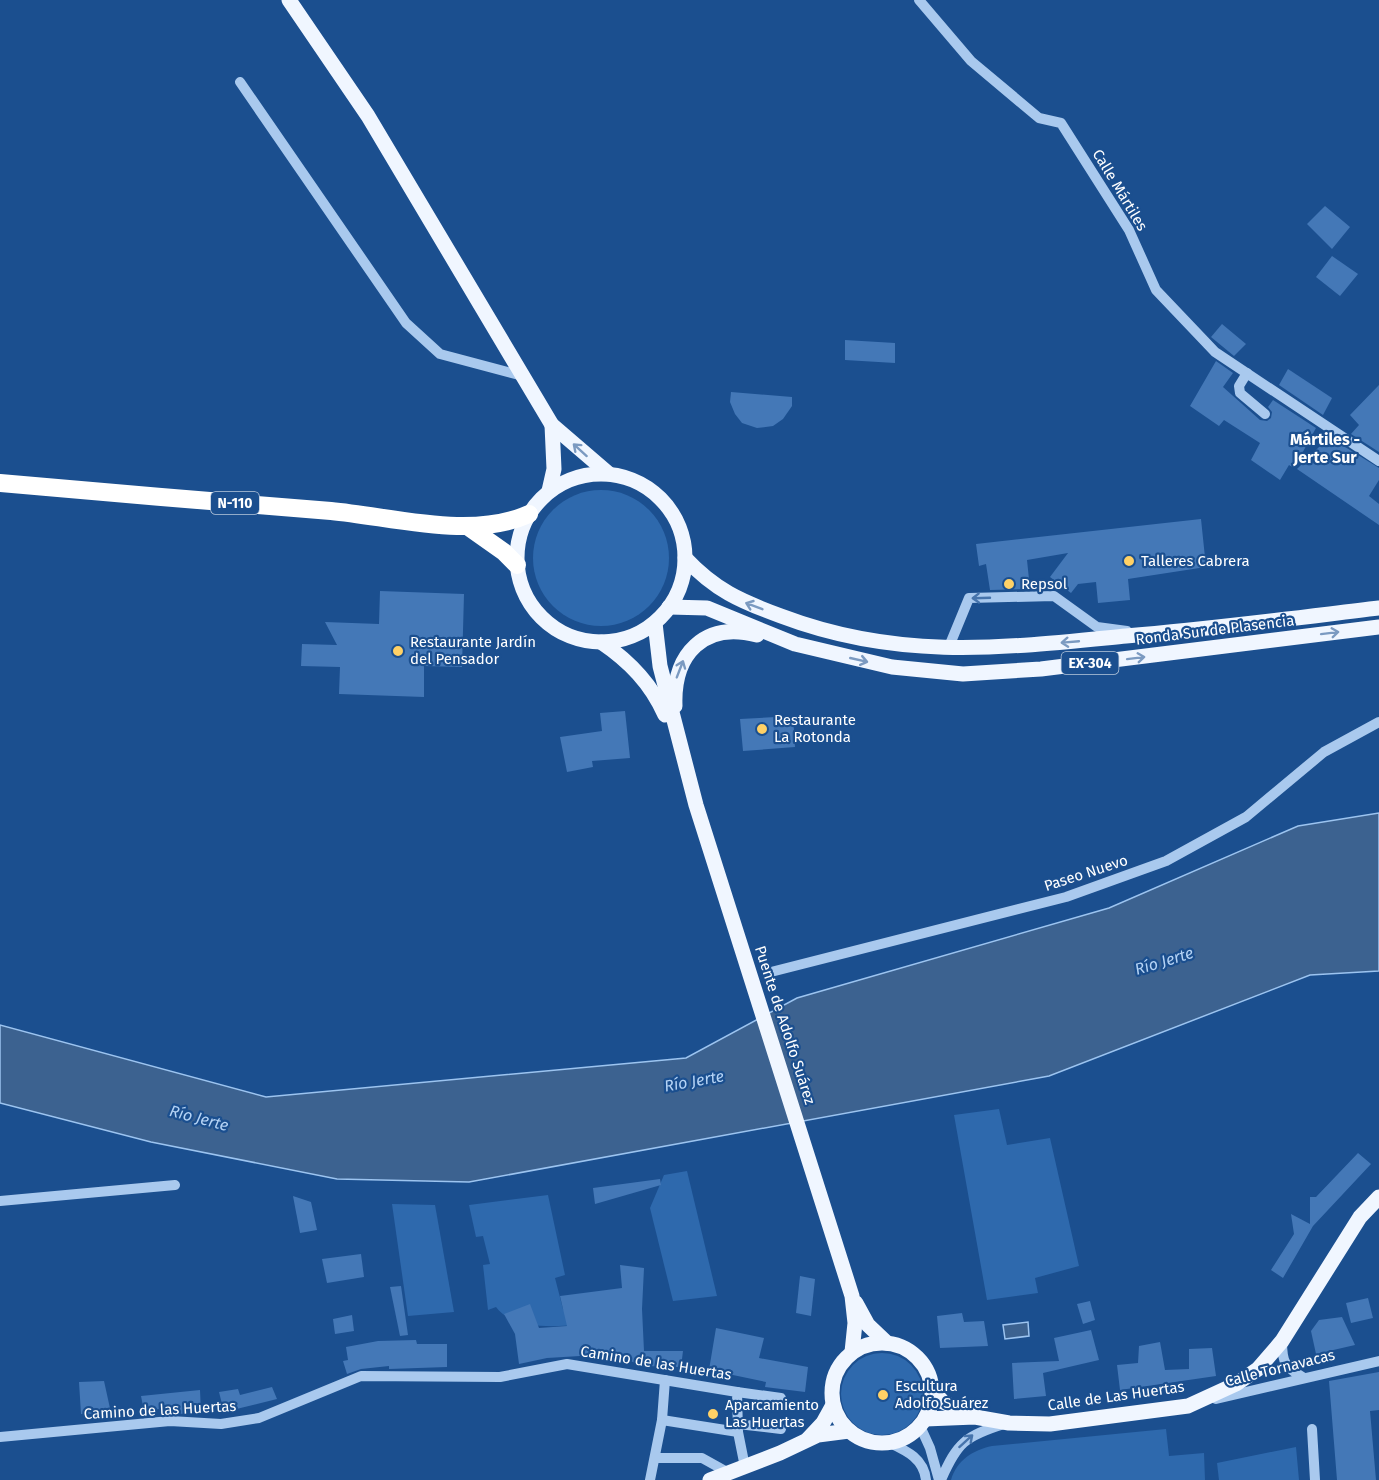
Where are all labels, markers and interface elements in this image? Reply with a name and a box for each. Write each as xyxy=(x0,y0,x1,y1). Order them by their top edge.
street label: Calle Mártiles xyxy=(1089,146,1151,234)
district label: Mártiles - Jerte Sur xyxy=(1290,430,1360,467)
one-way arrow xyxy=(572,443,587,457)
road number: N-110 xyxy=(211,492,259,514)
place label: Talleres Cabrera xyxy=(1141,552,1250,570)
marker: Talleres Cabrera xyxy=(1122,554,1136,568)
place label: Repsol xyxy=(1021,575,1068,593)
marker: Repsol xyxy=(1002,577,1016,591)
one-way arrow xyxy=(971,592,991,604)
one-way arrow xyxy=(745,600,764,611)
street label: Ronda Sur de Plasencia xyxy=(1135,611,1295,649)
one-way arrow xyxy=(1319,628,1339,639)
place label: Restaurante Jardín del Pensador xyxy=(410,633,536,668)
one-way arrow xyxy=(1061,637,1081,648)
marker: Restaurante Jardín del Pensador xyxy=(391,644,405,658)
road number: EX-304 xyxy=(1062,652,1118,674)
one-way arrow xyxy=(1126,652,1146,663)
one-way arrow xyxy=(850,654,869,666)
one-way arrow xyxy=(675,661,686,679)
place label: Restaurante La Rotonda xyxy=(774,711,856,746)
marker: Restaurante La Rotonda xyxy=(755,722,769,736)
street label: Paseo Nuevo xyxy=(1042,851,1130,895)
street label: Puente de Adolfo Suárez xyxy=(751,943,819,1107)
water label: Río Jerte xyxy=(1132,943,1196,979)
water label: Río Jerte xyxy=(663,1066,725,1096)
water label: Río Jerte xyxy=(167,1101,231,1135)
street label: Camino de las Huertas xyxy=(579,1342,733,1384)
street label: Calle Tornavacas xyxy=(1223,1346,1337,1390)
place label: Escultura Adolfo Suárez xyxy=(895,1377,989,1412)
street label: Calle de Las Huertas xyxy=(1047,1377,1185,1415)
marker: Escultura Adolfo Suárez xyxy=(876,1388,890,1402)
place label: Aparcamiento Las Huertas xyxy=(725,1396,819,1431)
street label: Camino de las Huertas xyxy=(83,1397,237,1423)
marker: Aparcamiento Las Huertas xyxy=(706,1407,720,1421)
one-way arrow xyxy=(958,1434,973,1448)

